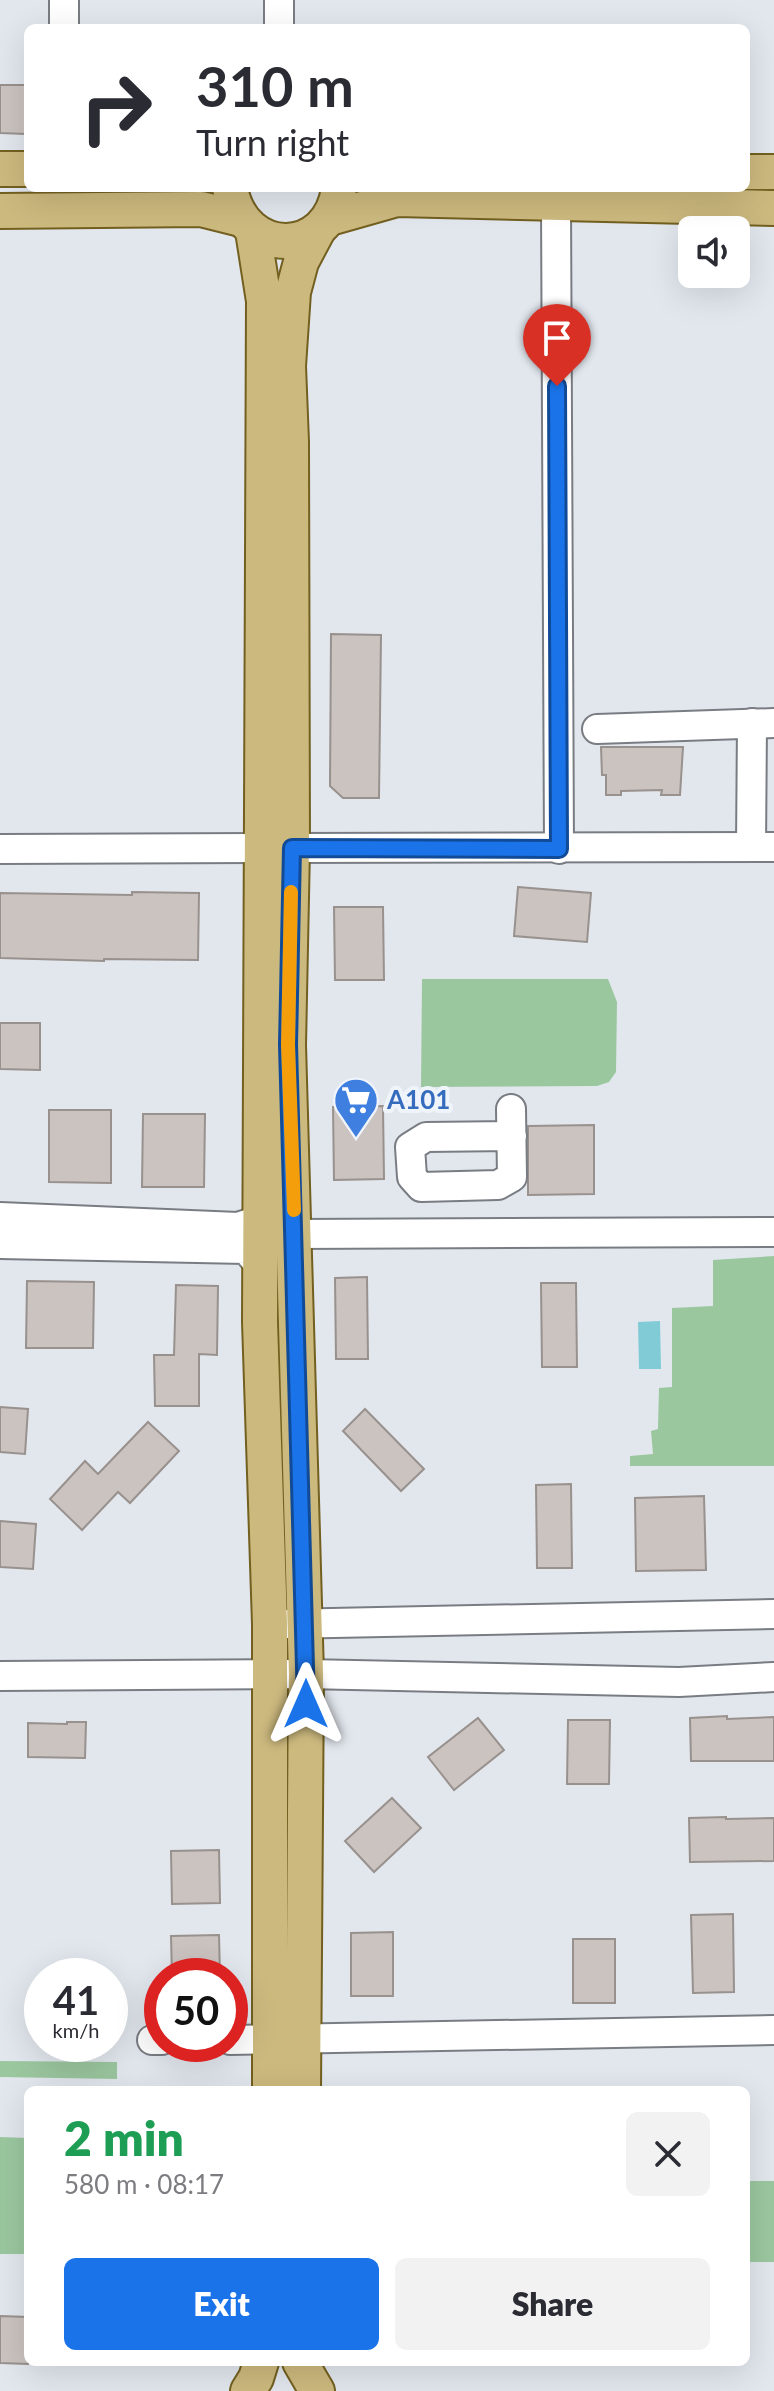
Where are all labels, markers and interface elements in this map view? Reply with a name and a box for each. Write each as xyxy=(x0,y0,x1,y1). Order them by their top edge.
text: 310 m xyxy=(196,52,354,119)
icon: right xyxy=(64,56,168,160)
text: Turn right xyxy=(196,120,349,164)
map controls xyxy=(678,216,750,288)
button: sound xyxy=(678,216,750,288)
pin xyxy=(523,304,591,386)
icon: arrive xyxy=(535,316,579,360)
supermarket icon: A101 xyxy=(332,1076,380,1139)
place label: A101 xyxy=(386,1083,450,1115)
position arrow xyxy=(264,1662,348,1746)
speed limit sign: 50 xyxy=(144,1958,248,2062)
text: 41 xyxy=(53,1976,99,2024)
text: km/h xyxy=(53,2018,99,2042)
text: 2 min xyxy=(64,2109,184,2166)
button: close xyxy=(626,2112,710,2196)
text: 580 m · 08:17 xyxy=(64,2168,224,2200)
button: Exit xyxy=(64,2258,379,2350)
button: Share xyxy=(395,2258,710,2350)

